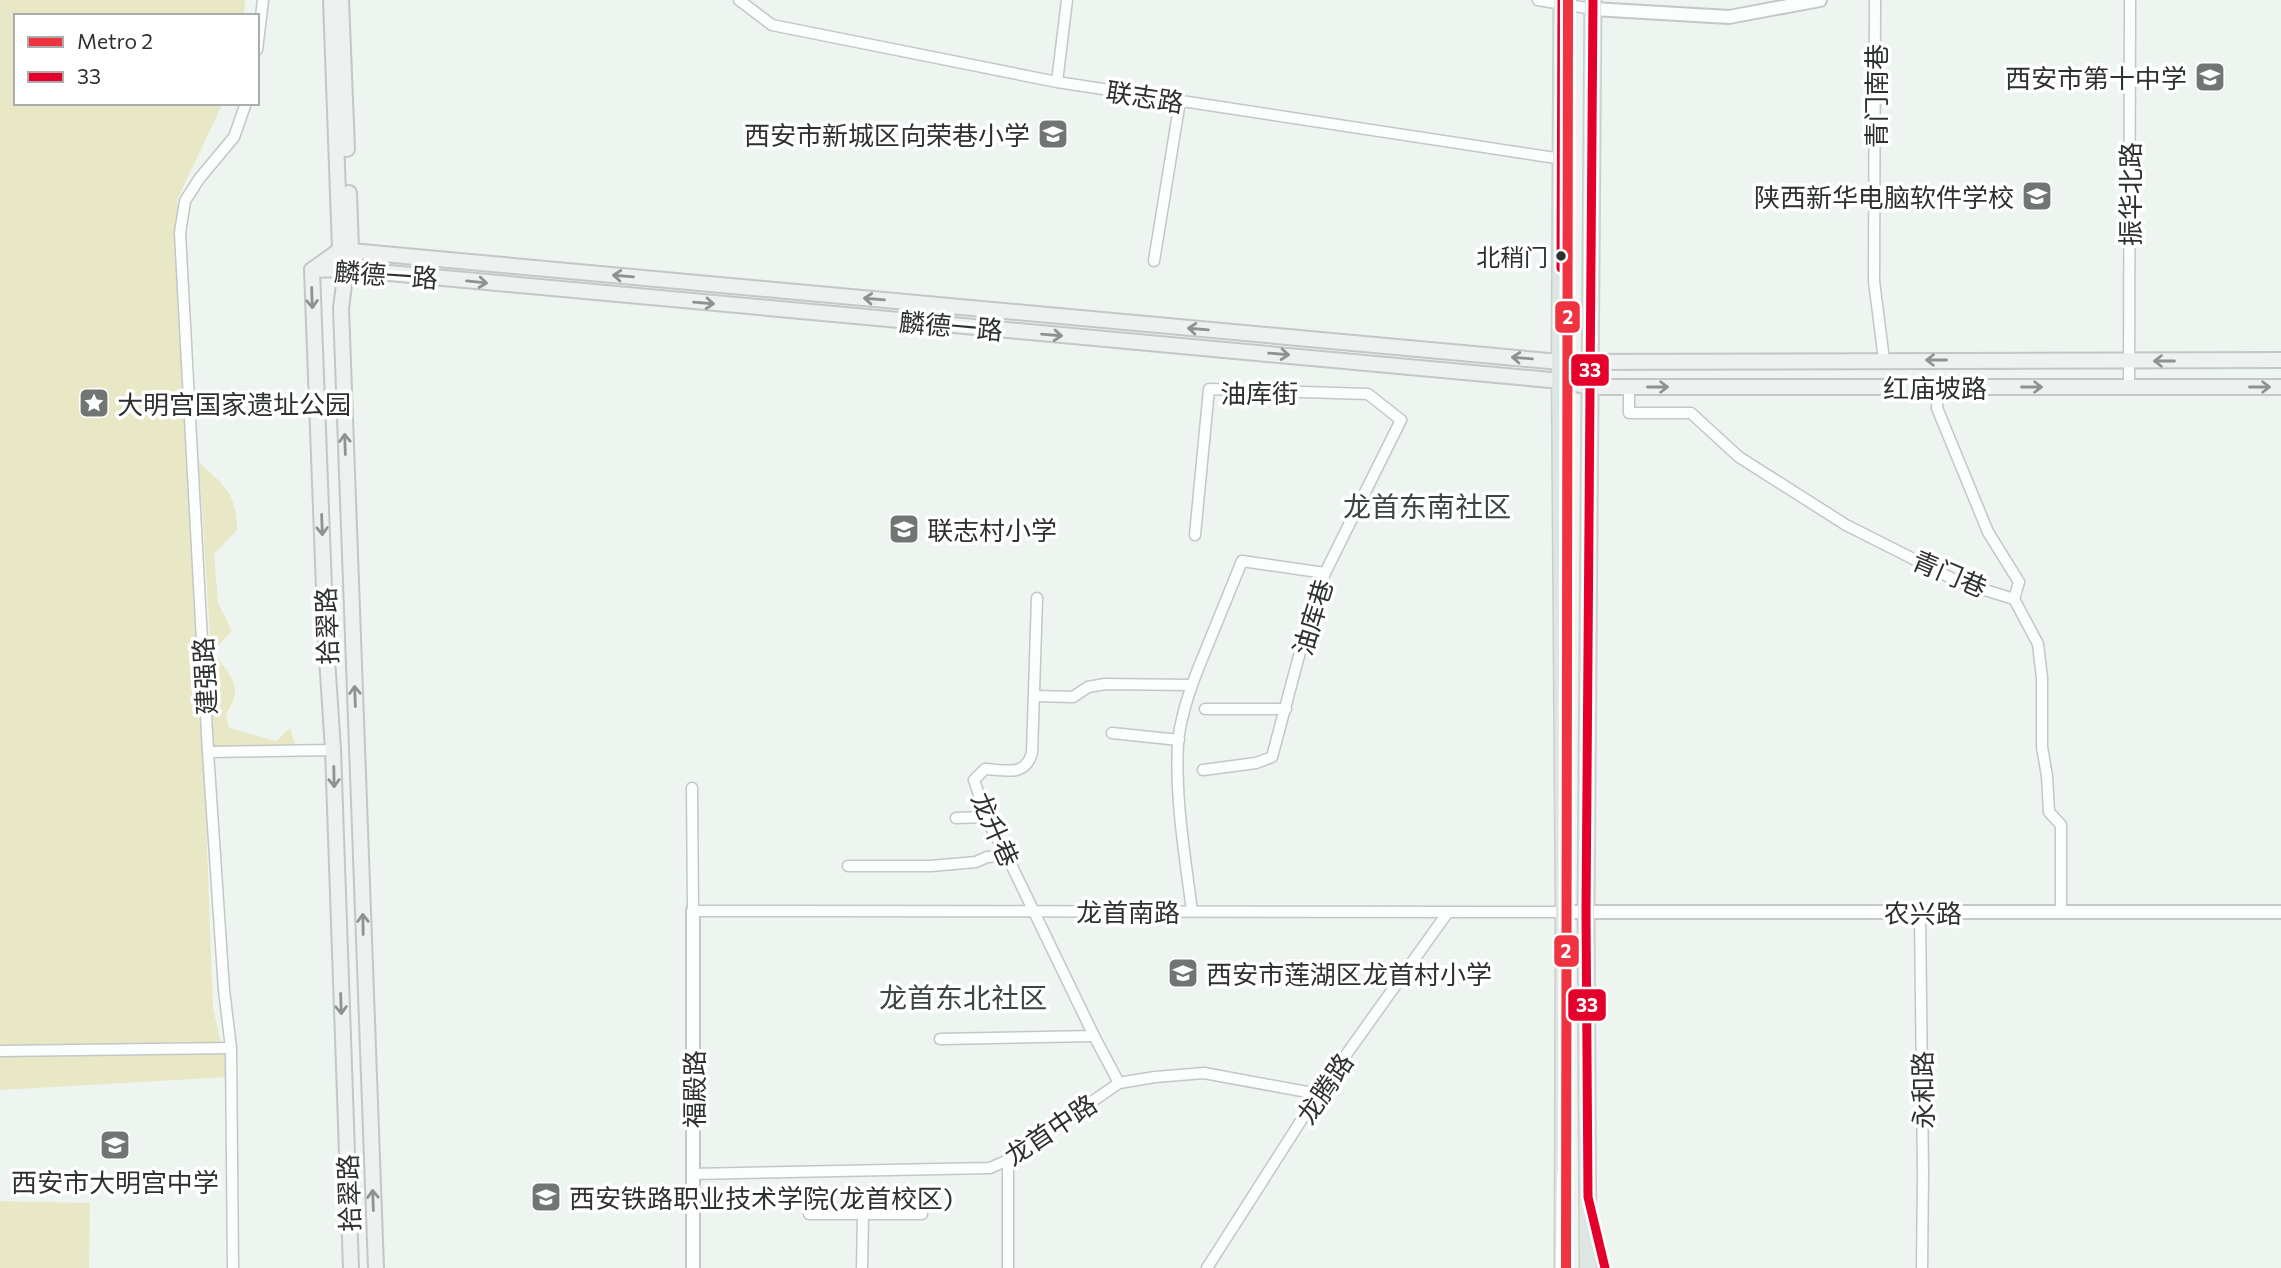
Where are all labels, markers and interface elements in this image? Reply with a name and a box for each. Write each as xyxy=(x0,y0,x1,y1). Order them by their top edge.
legend xyxy=(14,14,259,105)
text: Metro 2 xyxy=(77,28,153,53)
street label: 青门南巷 xyxy=(1860,44,1891,148)
school or university icon: 西安市第十中学 xyxy=(2193,60,2227,94)
place label: 西安市第十中学 xyxy=(2005,62,2187,93)
text: 33 xyxy=(77,63,101,88)
street label: 联志路 xyxy=(1104,75,1186,117)
school or university icon: 西安市新城区向荣巷小学 xyxy=(1036,117,1070,151)
place label: 西安市新城区向荣巷小学 xyxy=(744,119,1030,150)
street label: 振华北路 xyxy=(2114,142,2145,246)
school or university icon: 陕西新华电脑软件学校 xyxy=(2020,179,2054,213)
place label: 陕西新华电脑软件学校 xyxy=(1754,181,2014,212)
place label: 北稍门 xyxy=(1476,242,1548,271)
marker: 北稍门 xyxy=(1554,249,1568,263)
street label: 麟德一路 xyxy=(333,255,439,293)
one-way arrow xyxy=(612,269,635,282)
one-way arrow xyxy=(465,275,488,288)
one-way arrow xyxy=(306,286,319,309)
one-way arrow xyxy=(863,292,886,305)
one-way arrow xyxy=(692,296,714,309)
line badge: 2 xyxy=(1554,300,1581,334)
street label: 麟德一路 xyxy=(898,305,1004,345)
text: 2 xyxy=(1563,305,1573,328)
one-way arrow xyxy=(1187,322,1210,335)
one-way arrow xyxy=(1040,328,1063,341)
one-way arrow xyxy=(1267,348,1290,361)
one-way arrow xyxy=(1511,351,1534,364)
line badge: 33 xyxy=(1570,353,1610,387)
one-way arrow xyxy=(1925,353,1948,367)
one-way arrow xyxy=(2153,354,2176,368)
text: 33 xyxy=(1579,358,1601,381)
street label: 红庙坡路 xyxy=(1883,372,1987,403)
street label: 油库街 xyxy=(1220,377,1298,408)
one-way arrow xyxy=(1646,380,1669,394)
one-way arrow xyxy=(2021,380,2044,394)
one-way arrow xyxy=(2248,380,2271,394)
place icon: 大明宫国家遗址公园 xyxy=(77,386,111,420)
place label: 大明宫国家遗址公园 xyxy=(117,388,351,419)
one-way arrow xyxy=(339,433,352,456)
district label: 龙首东南社区 xyxy=(1343,489,1511,523)
school or university icon: 联志村小学 xyxy=(887,512,921,546)
one-way arrow xyxy=(316,513,329,536)
place label: 联志村小学 xyxy=(927,514,1057,545)
street label: 青门巷 xyxy=(1908,543,1992,603)
street label: 油库巷 xyxy=(1286,575,1338,659)
street label: 拾翠路 xyxy=(309,586,343,666)
street label: 建强路 xyxy=(186,636,222,716)
one-way arrow xyxy=(349,685,362,708)
one-way arrow xyxy=(327,765,340,788)
street label: 龙升巷 xyxy=(966,787,1026,871)
street label: 龙首南路 xyxy=(1076,896,1180,927)
street label: 农兴路 xyxy=(1884,897,1962,928)
one-way arrow xyxy=(356,912,370,935)
line badge: 2 xyxy=(1553,934,1580,968)
text: 2 xyxy=(1561,939,1571,962)
school or university icon: 西安市莲湖区龙首村小学 xyxy=(1166,956,1200,990)
place label: 西安市莲湖区龙首村小学 xyxy=(1206,958,1492,989)
district label: 龙首东北社区 xyxy=(879,980,1047,1014)
line badge: 33 xyxy=(1567,988,1607,1022)
one-way arrow xyxy=(334,992,347,1015)
text: 33 xyxy=(1576,993,1598,1016)
street label: 龙腾路 xyxy=(1289,1047,1359,1129)
street label: 福殿路 xyxy=(678,1050,709,1128)
street label: 永和路 xyxy=(1906,1051,1938,1129)
street label: 龙首中路 xyxy=(998,1087,1102,1171)
school or university icon: 西安市大明宫中学 xyxy=(98,1128,132,1162)
street label: 拾翠路 xyxy=(331,1153,365,1233)
place label: 西安市大明宫中学 xyxy=(11,1166,219,1197)
school or university icon: 西安铁路职业技术学院(龙首校区) xyxy=(529,1180,563,1214)
place label: 西安铁路职业技术学院(龙首校区) xyxy=(569,1182,953,1213)
one-way arrow xyxy=(367,1189,380,1212)

